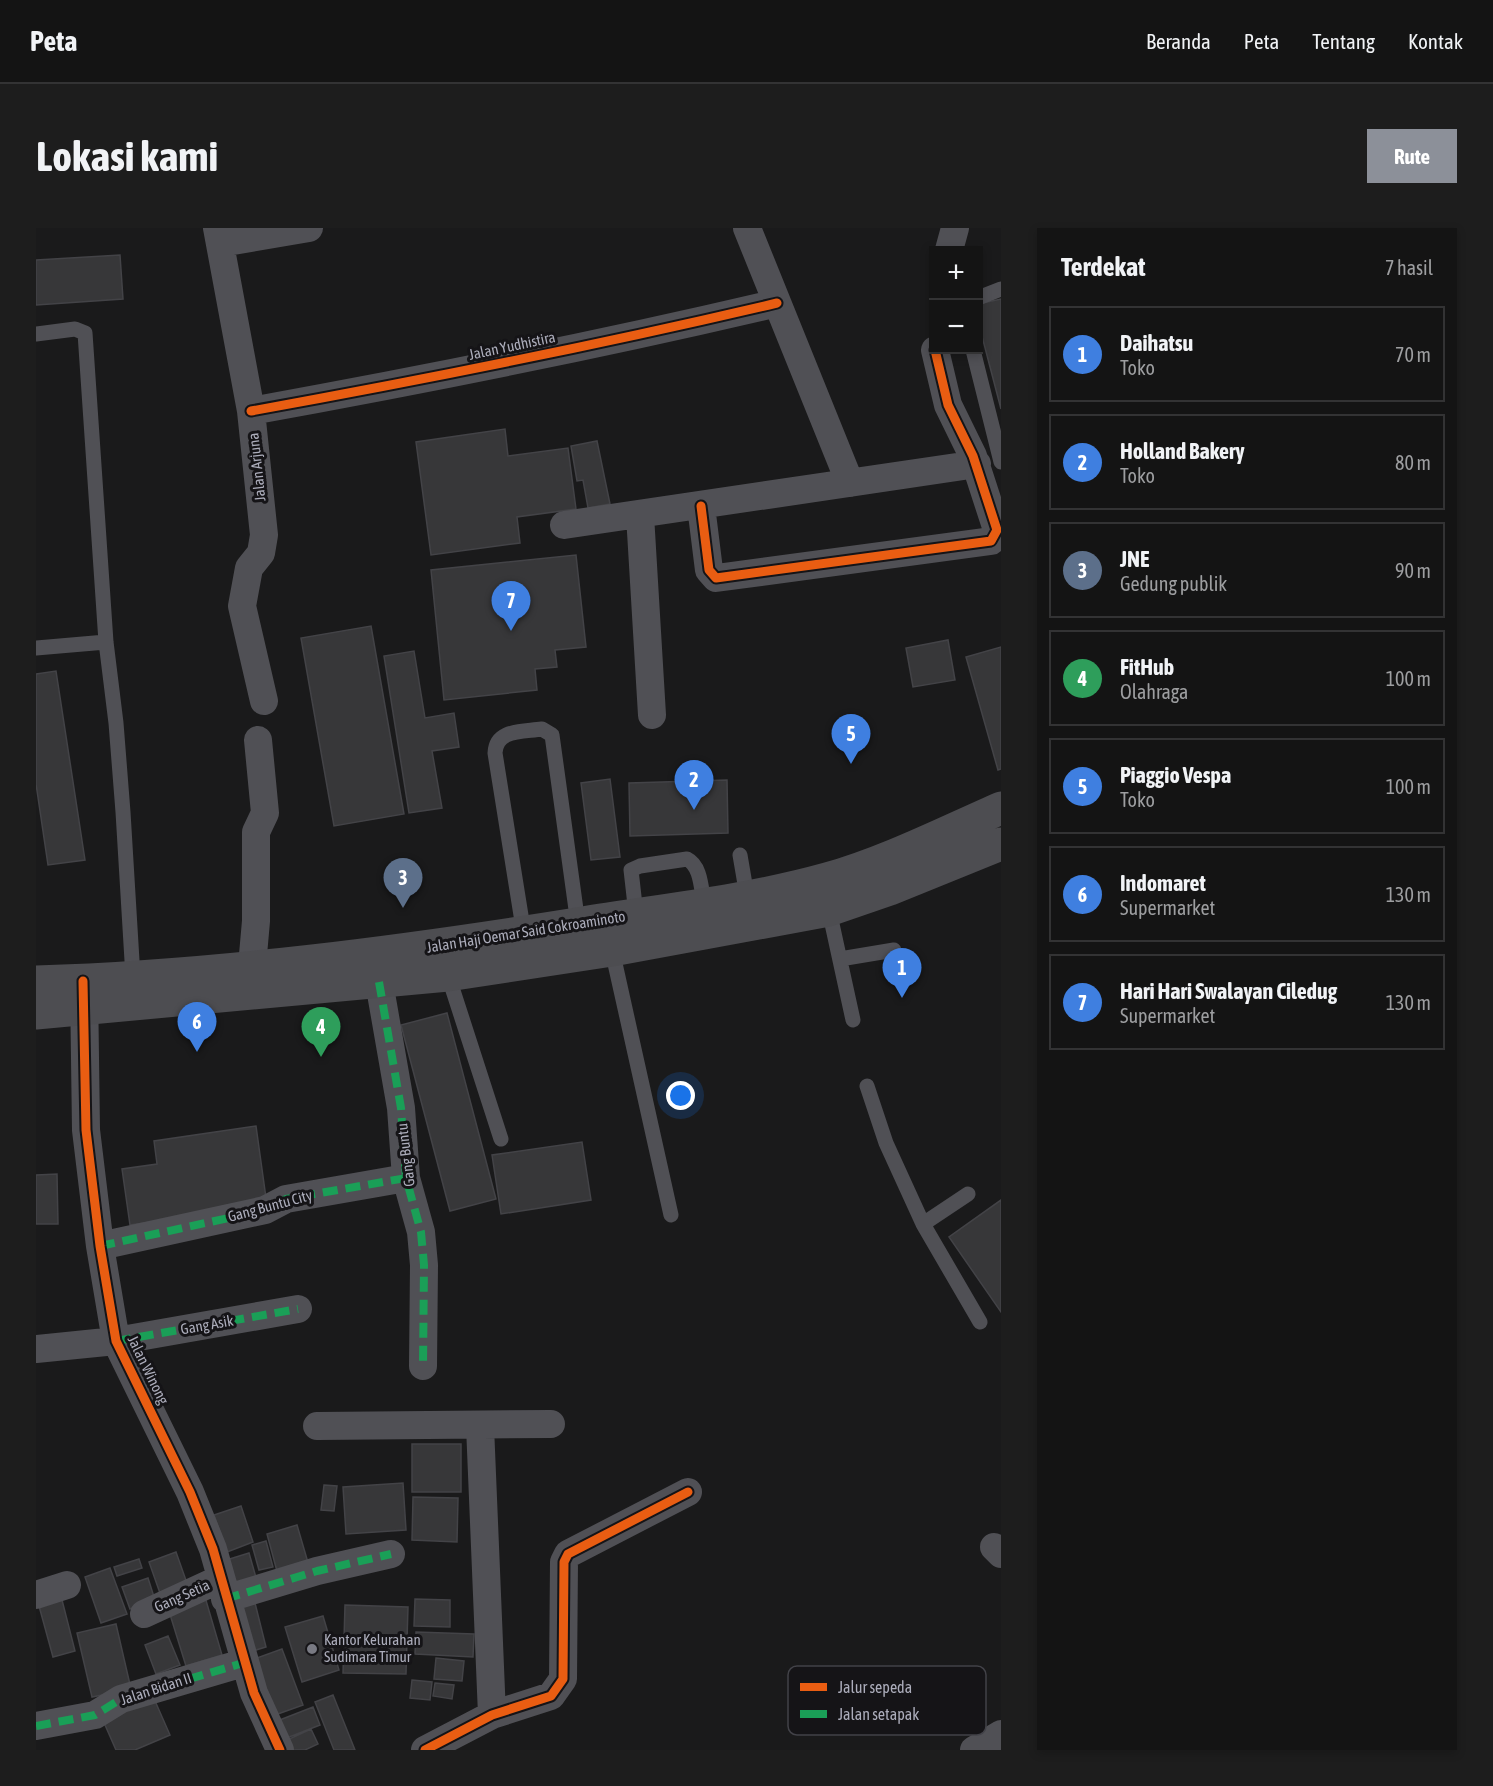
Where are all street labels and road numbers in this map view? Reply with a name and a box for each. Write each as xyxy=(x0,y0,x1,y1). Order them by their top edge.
street label: Jalan Yudhistira xyxy=(467,328,557,363)
street label: Jalan Arjuna xyxy=(244,432,269,502)
street label: Jalan Haji Oemar Said Cokroaminoto xyxy=(425,907,627,956)
street label: Gang Buntu xyxy=(393,1122,418,1188)
street label: Gang Buntu City xyxy=(226,1186,314,1225)
street label: Gang Asik xyxy=(179,1311,235,1338)
street label: Jalan Winong xyxy=(124,1333,173,1407)
street label: Gang Setia xyxy=(152,1576,212,1615)
street label: Jalan Bidan II xyxy=(118,1669,194,1708)

